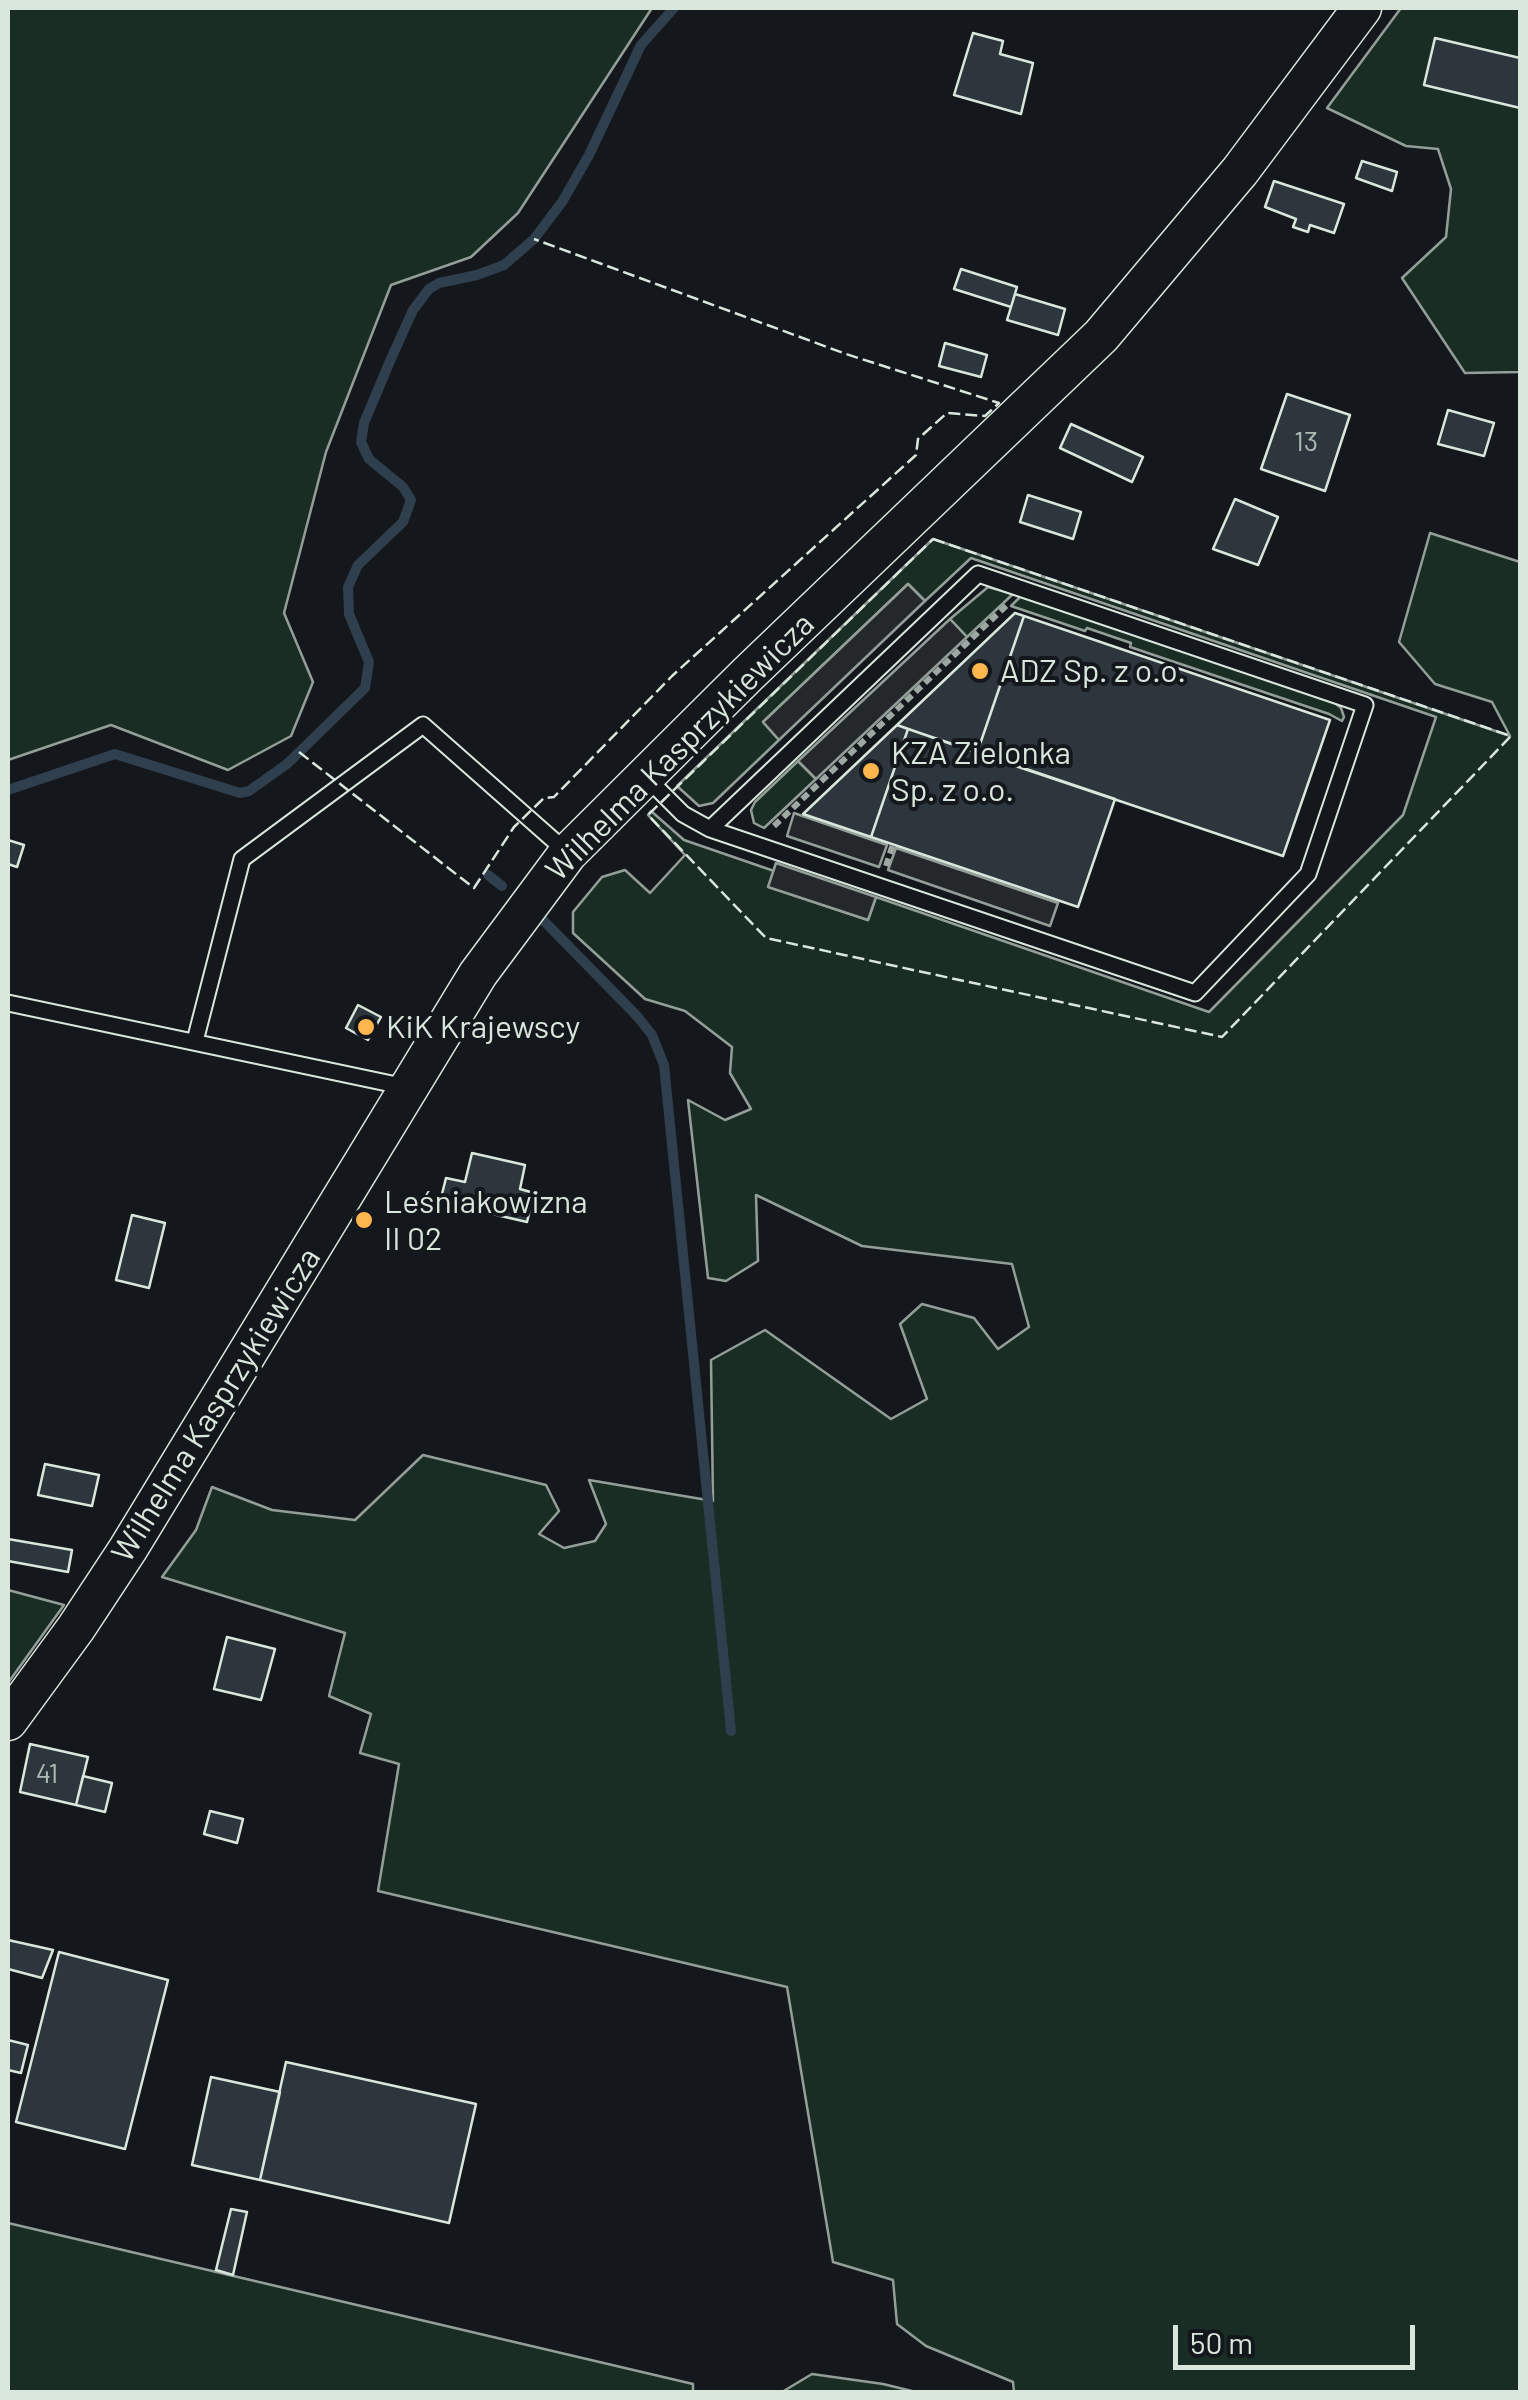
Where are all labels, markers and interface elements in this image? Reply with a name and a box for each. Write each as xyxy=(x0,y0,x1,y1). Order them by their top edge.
house number: 13 xyxy=(1294,425,1318,459)
street label: Wilhelma Kasprzykiewicza xyxy=(538,605,822,889)
place label: ADZ Sp. z o.o. xyxy=(1000,652,1186,690)
marker: ADZ Sp. z o.o. xyxy=(969,660,991,682)
place label: KZA Zielonka Sp. z o.o. xyxy=(891,734,1071,809)
marker: KZA Zielonka Sp. z o.o. xyxy=(860,760,882,782)
place label: KiK Krajewscy xyxy=(386,1008,580,1046)
marker: KiK Krajewscy xyxy=(355,1016,377,1038)
place label: Leśniakowizna II 02 xyxy=(384,1183,587,1258)
marker: Leśniakowizna II 02 xyxy=(353,1209,375,1231)
street label: Wilhelma Kasprzykiewicza xyxy=(103,1241,329,1569)
house number: 41 xyxy=(36,1757,58,1791)
scale bar xyxy=(1178,2305,1420,2367)
text: 50 m xyxy=(1190,2324,1253,2360)

